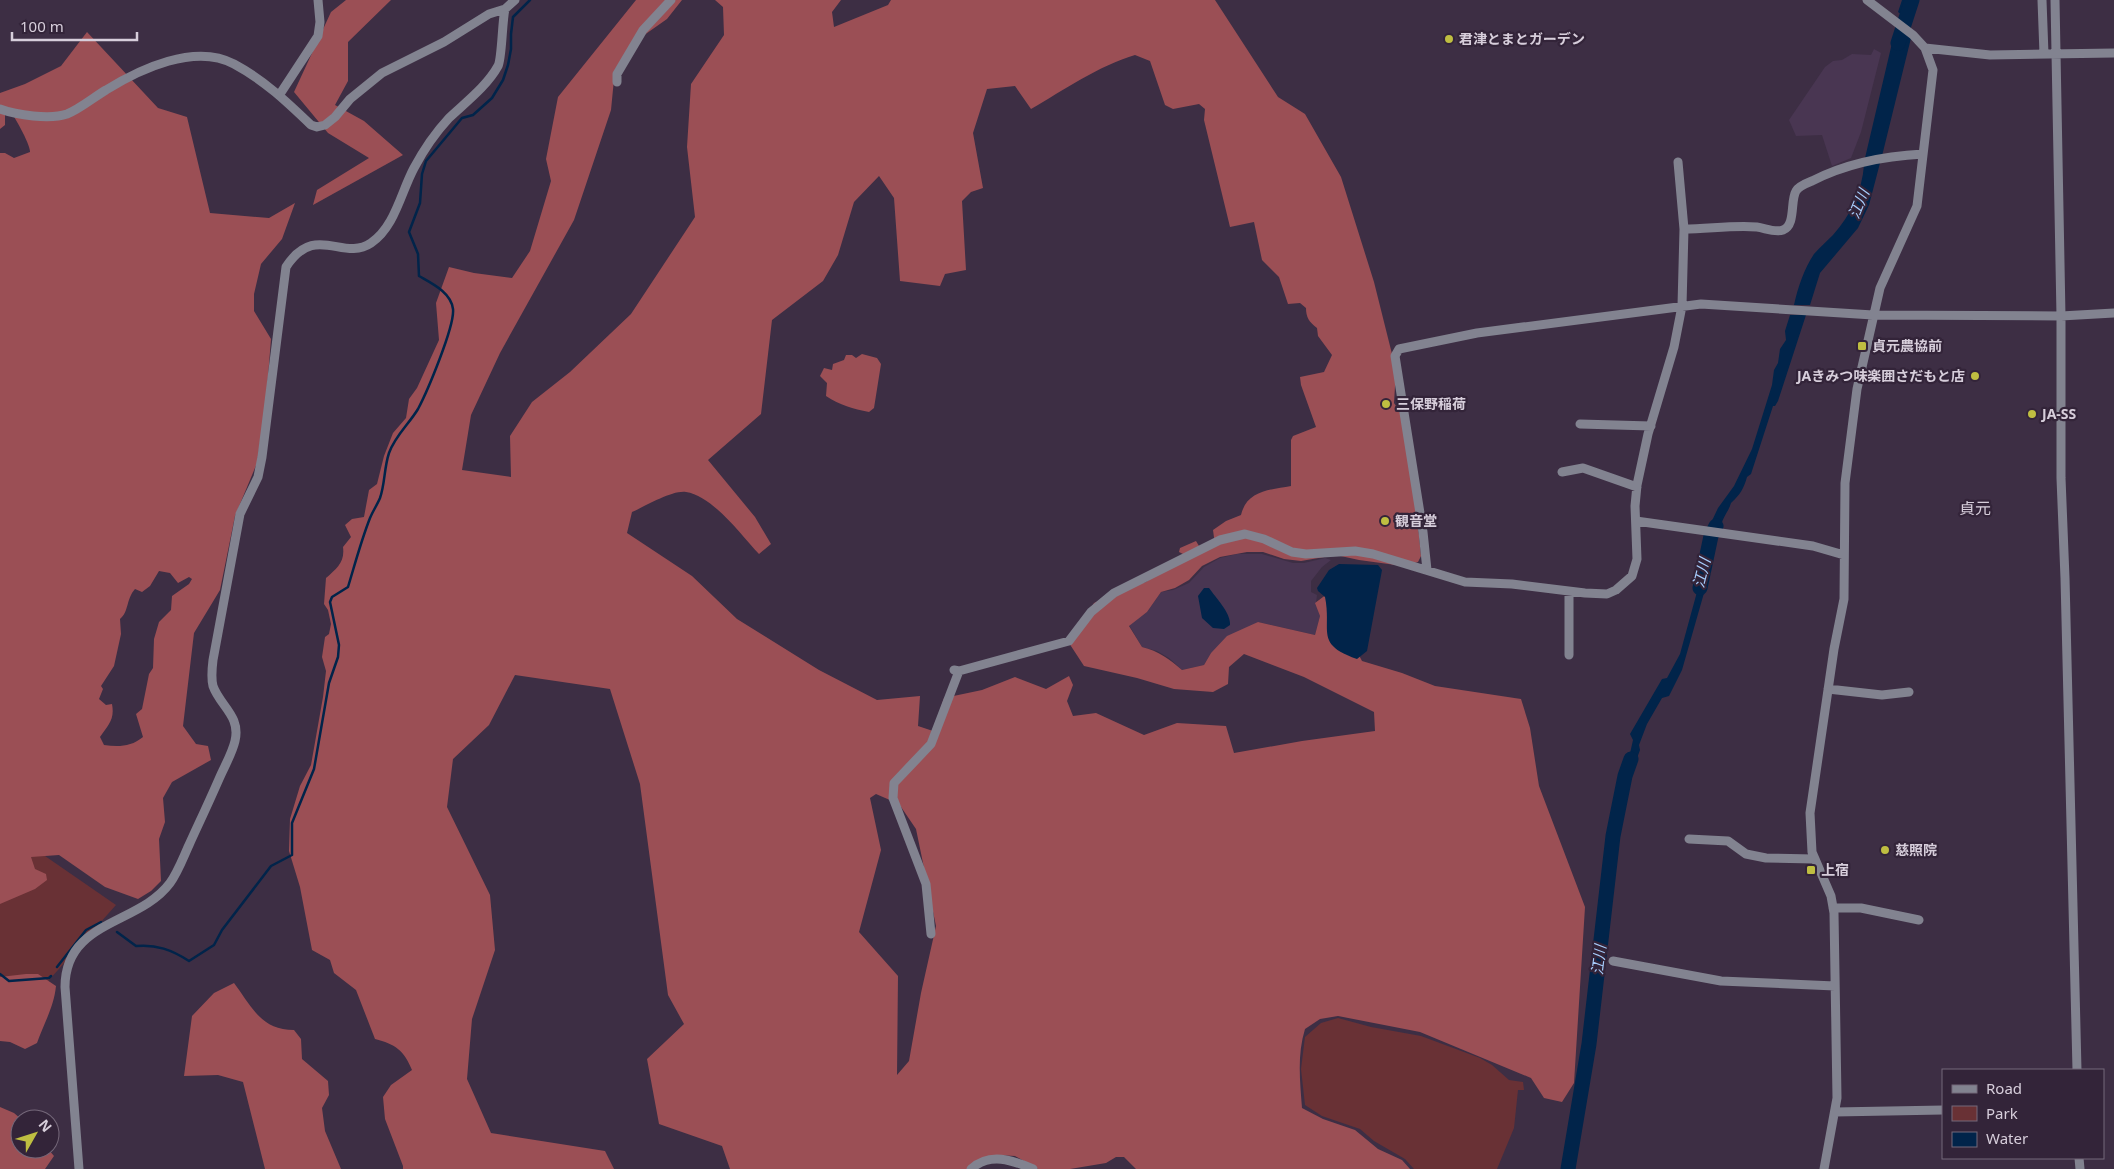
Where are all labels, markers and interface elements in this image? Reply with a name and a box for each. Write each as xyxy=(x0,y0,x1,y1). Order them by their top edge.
scale bar xyxy=(12,10,138,42)
text: 100 m xyxy=(20,16,64,36)
place label: 君津とまとガーデン xyxy=(1459,29,1585,48)
marker: 君津とまとガーデン xyxy=(1443,33,1455,45)
water label: 江川 xyxy=(1843,184,1874,221)
place label: 貞元農協前 xyxy=(1872,336,1942,355)
marker: 貞元農協前 xyxy=(1856,340,1868,352)
place label: JAきみつ味楽囲さだもと店 xyxy=(1795,366,1965,385)
marker: JAきみつ味楽囲さだもと店 xyxy=(1969,370,1981,382)
place label: 三保野稲荷 xyxy=(1396,394,1466,413)
marker: 三保野稲荷 xyxy=(1380,398,1392,410)
place label: JA-SS xyxy=(2040,404,2077,423)
marker: JA-SS xyxy=(2026,408,2038,420)
district label: 貞元 xyxy=(1959,497,1991,519)
place label: 観音堂 xyxy=(1395,511,1437,530)
marker: 観音堂 xyxy=(1379,515,1391,527)
water label: 江川 xyxy=(1688,554,1715,590)
place label: 慈照院 xyxy=(1895,840,1937,859)
marker: 慈照院 xyxy=(1879,844,1891,856)
place label: 上宿 xyxy=(1821,860,1849,879)
marker: 上宿 xyxy=(1805,864,1817,876)
water label: 江川 xyxy=(1586,942,1610,976)
legend xyxy=(1942,1069,2104,1159)
text: Road xyxy=(1986,1078,2022,1098)
text: Park xyxy=(1986,1103,2018,1123)
north arrow xyxy=(10,1109,60,1159)
text: N xyxy=(35,1115,56,1136)
text: Water xyxy=(1986,1128,2028,1148)

